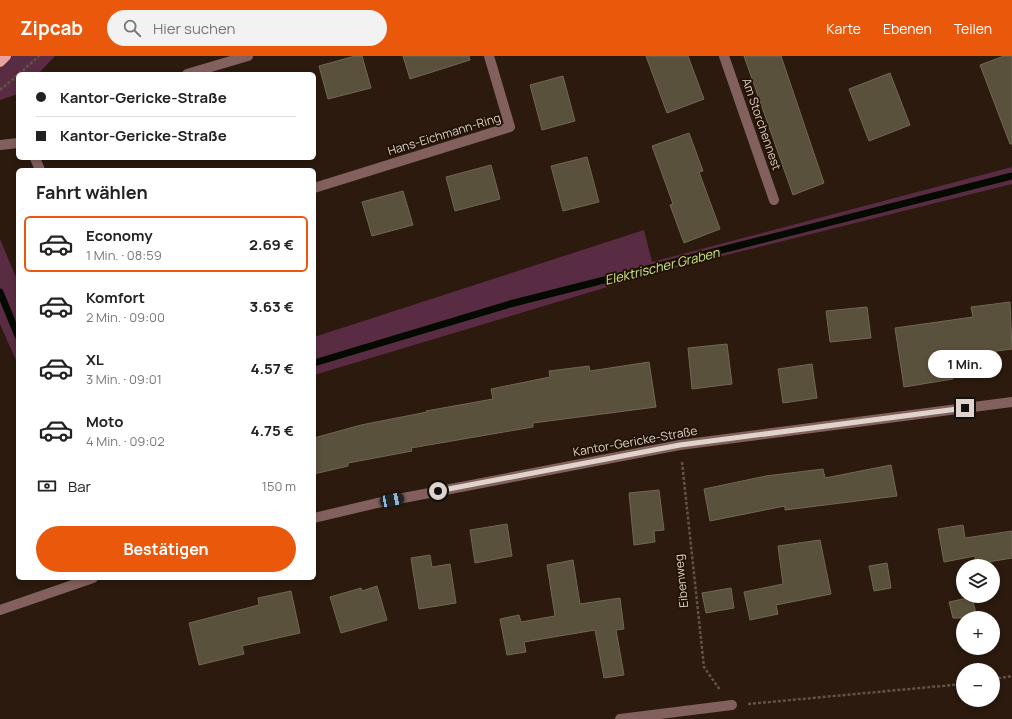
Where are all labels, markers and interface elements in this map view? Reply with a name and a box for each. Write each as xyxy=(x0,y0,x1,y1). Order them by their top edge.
search box xyxy=(107,10,387,46)
text: Zipcab xyxy=(20,15,83,41)
icon: search xyxy=(121,17,143,39)
text: Hier suchen xyxy=(153,18,235,39)
text: Karte xyxy=(826,19,861,38)
text: Ebenen xyxy=(883,19,932,38)
text: Teilen xyxy=(954,19,992,38)
street label: Am Storchennest xyxy=(738,76,786,173)
text: Kantor-Gericke-Straße xyxy=(60,87,227,108)
street label: Hans-Eichmann-Ring xyxy=(385,109,503,159)
text: Kantor-Gericke-Straße xyxy=(60,125,227,146)
text: Fahrt wählen xyxy=(36,180,148,204)
text: Economy xyxy=(86,225,153,246)
icon: car xyxy=(38,226,74,262)
text: 2.69 € xyxy=(249,234,294,255)
water label: Elektrischer Graben xyxy=(603,243,723,289)
text: 1 Min. · 08:59 xyxy=(86,246,162,264)
text: Komfort xyxy=(86,287,145,308)
icon: car xyxy=(38,288,74,324)
text: 3.63 € xyxy=(249,296,294,317)
text: 2 Min. · 09:00 xyxy=(86,308,165,326)
text: XL xyxy=(86,349,104,370)
icon: car xyxy=(38,350,74,386)
callout: 1 Min. xyxy=(928,350,1002,378)
text: 1 Min. xyxy=(947,355,983,373)
text: 4.57 € xyxy=(251,358,294,379)
text: 3 Min. · 09:01 xyxy=(86,370,162,388)
route end xyxy=(956,399,974,417)
text: Moto xyxy=(86,411,123,432)
icon: car xyxy=(38,412,74,448)
text: 4.75 € xyxy=(251,420,294,441)
street label: Kantor-Gericke-Straße xyxy=(571,422,699,460)
text: 4 Min. · 09:02 xyxy=(86,432,165,450)
icon: cash xyxy=(36,475,58,497)
text: Bar xyxy=(68,476,91,497)
text: 150 m xyxy=(262,477,296,495)
route start xyxy=(429,482,447,500)
car xyxy=(379,492,405,508)
button: Bestätigen xyxy=(36,526,296,572)
street label: Eibenweg xyxy=(670,553,692,609)
map controls xyxy=(956,559,1000,707)
button: layers xyxy=(956,559,1000,603)
button: + xyxy=(956,611,1000,655)
button: − xyxy=(956,663,1000,707)

